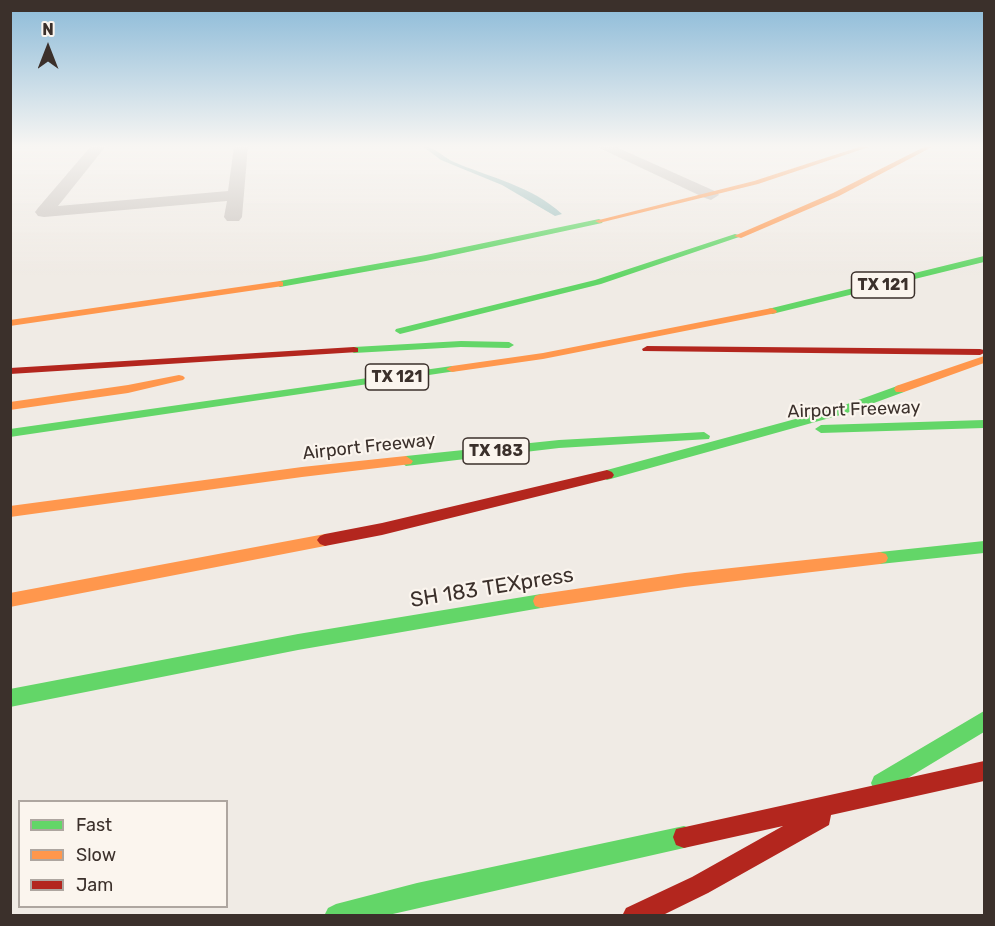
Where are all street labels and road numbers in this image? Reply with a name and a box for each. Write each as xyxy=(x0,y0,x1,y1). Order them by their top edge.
road number: TX 121 xyxy=(852,272,914,298)
road number: TX 121 xyxy=(366,364,428,390)
street label: Airport Freeway xyxy=(787,397,921,423)
street label: Airport Freeway xyxy=(302,429,436,465)
road number: TX 183 xyxy=(463,438,529,464)
street label: SH 183 TEXpress xyxy=(409,563,575,613)

